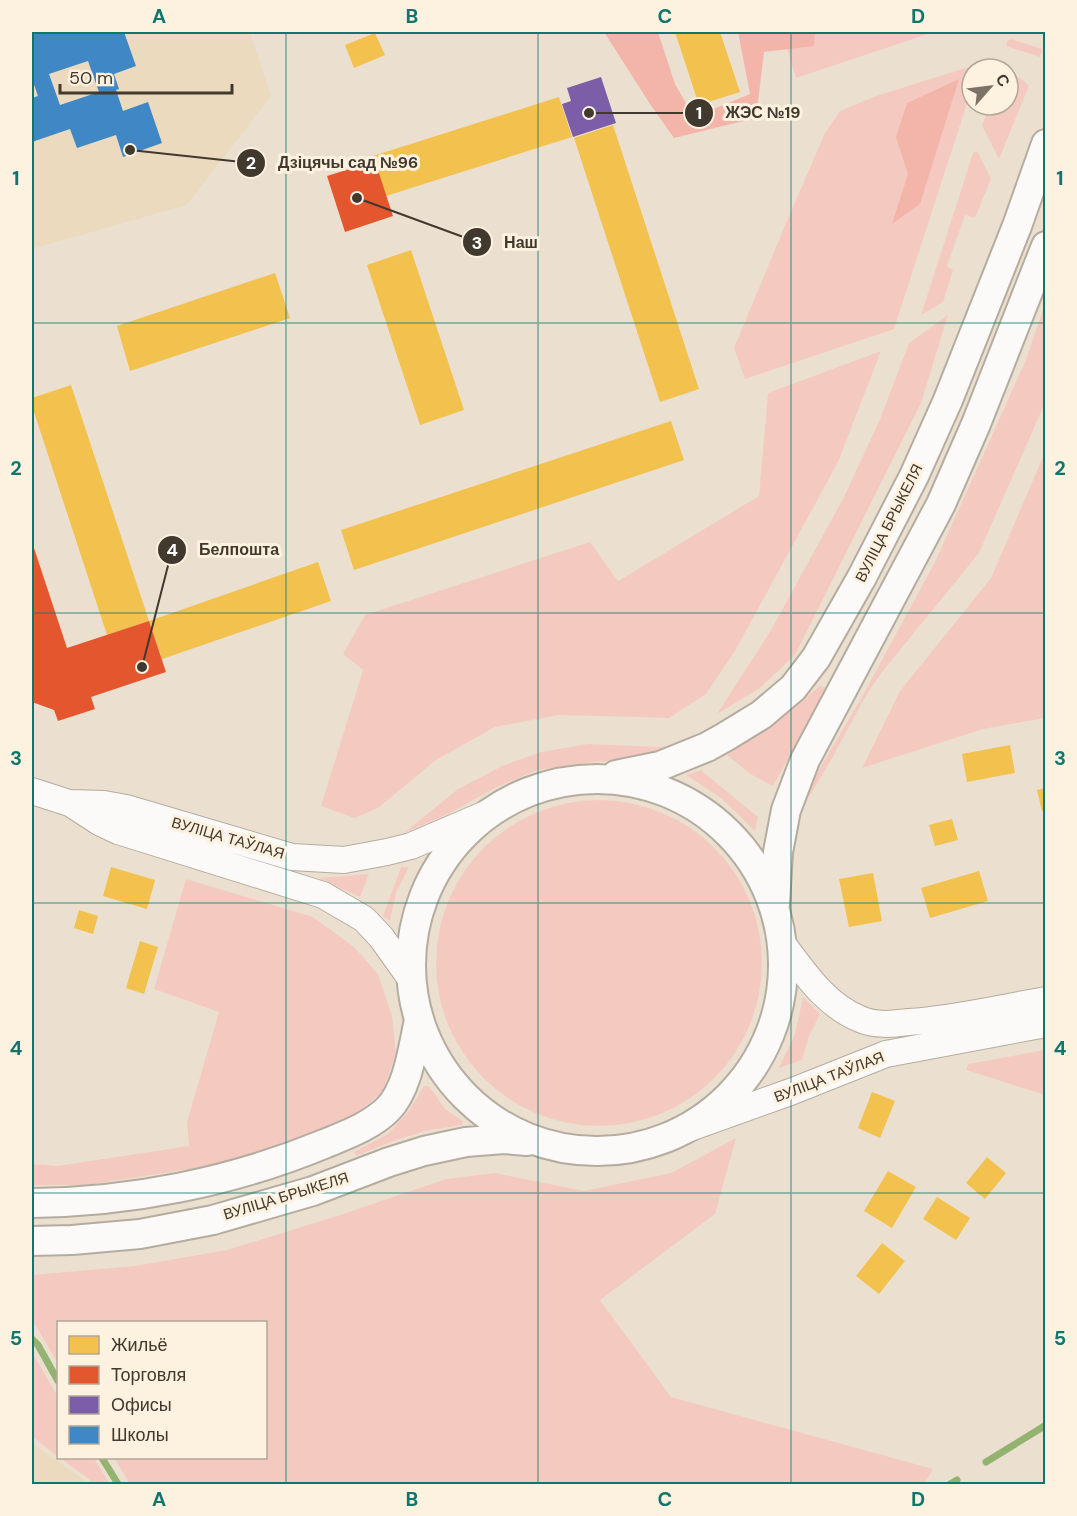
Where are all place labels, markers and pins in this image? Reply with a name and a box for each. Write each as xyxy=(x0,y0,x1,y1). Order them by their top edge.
callout: ЖЭС №19 xyxy=(684,96,813,130)
callout: Дзіцячы сад №96 xyxy=(236,146,430,180)
callout: Наш xyxy=(462,225,550,259)
callout: Белпошта xyxy=(157,533,291,567)

